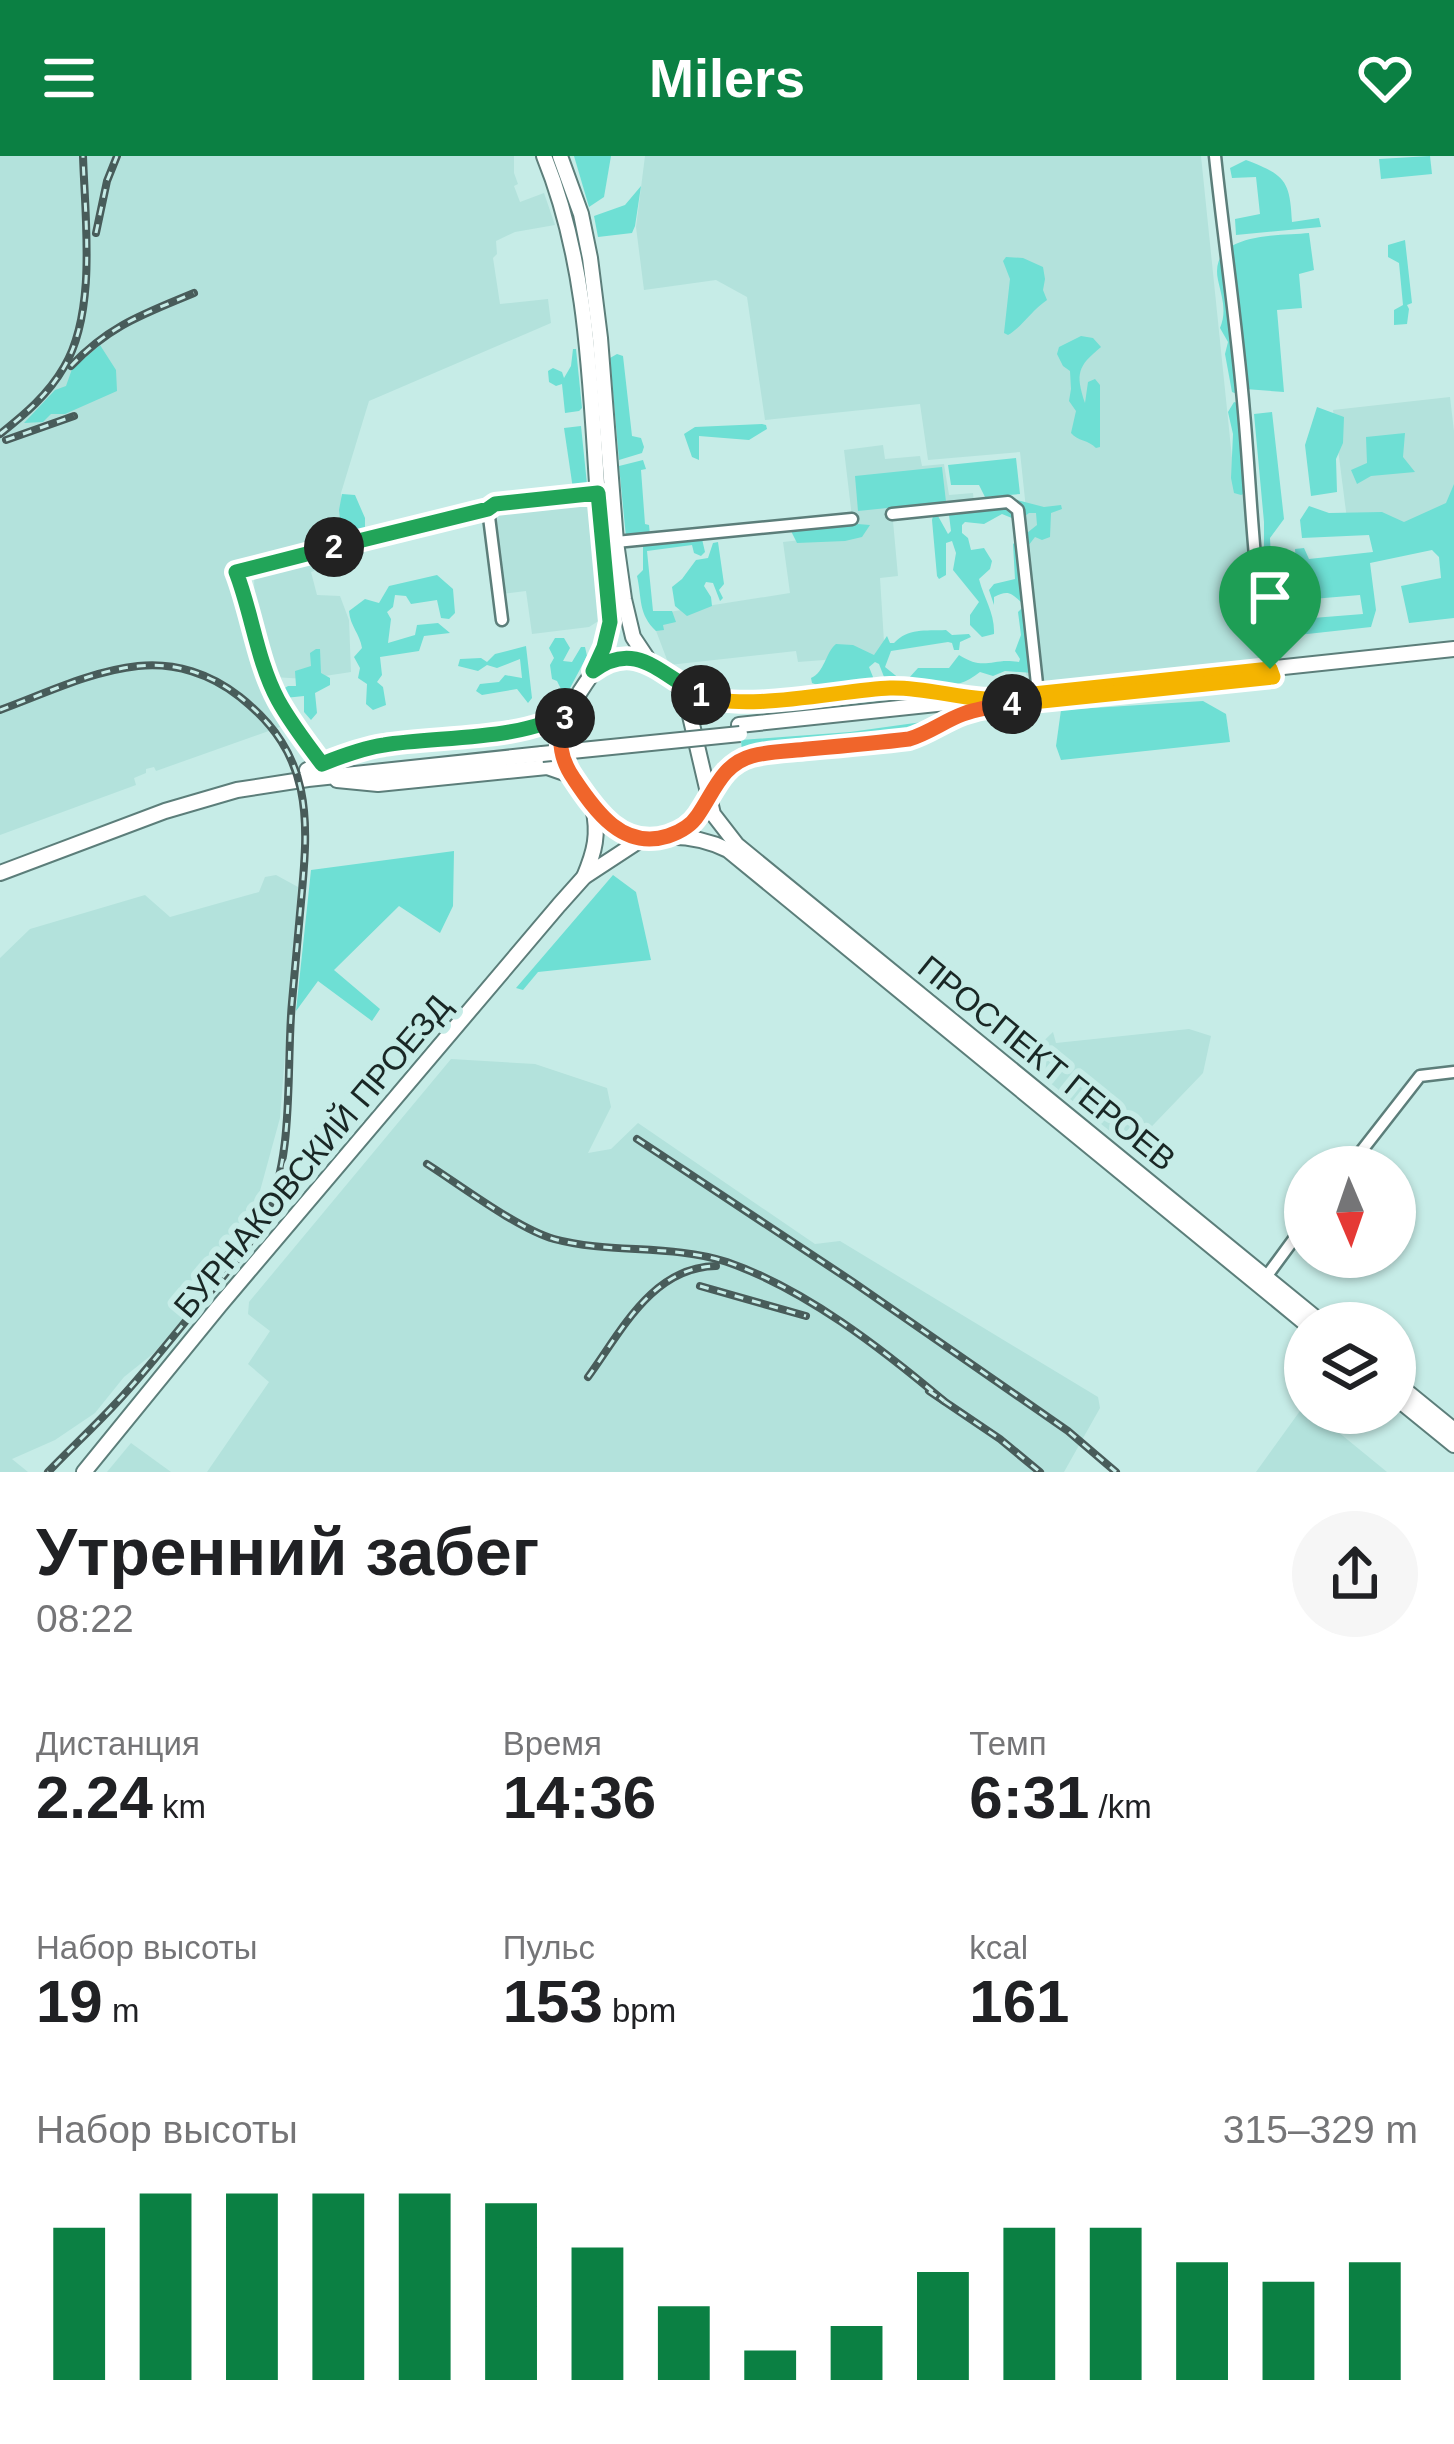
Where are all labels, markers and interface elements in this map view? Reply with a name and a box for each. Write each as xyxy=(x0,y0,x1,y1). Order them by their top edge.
icon: menu xyxy=(36,45,102,111)
icon: heart xyxy=(1352,45,1418,111)
text: Milers xyxy=(649,48,805,108)
pin: 2 xyxy=(304,517,364,577)
text: 2 xyxy=(325,528,343,565)
pin xyxy=(1219,546,1321,669)
icon: arrive xyxy=(1237,564,1303,630)
pin: 1 xyxy=(671,665,731,725)
pin: 4 xyxy=(982,674,1042,734)
text: 1 xyxy=(692,676,710,713)
text: 4 xyxy=(1003,685,1021,722)
pin: 3 xyxy=(535,688,595,748)
text: 3 xyxy=(556,699,574,736)
street label: ПРОСПЕКТ ГЕРОЕВ xyxy=(911,948,1183,1178)
street label: БУРНАКОВСКИЙ ПРОЕЗД xyxy=(166,987,458,1325)
north arrow xyxy=(1284,1146,1416,1278)
map controls xyxy=(1284,1146,1416,1434)
button: layers xyxy=(1284,1302,1416,1434)
button: share xyxy=(1292,1511,1418,1637)
text: Утренний забег xyxy=(36,1515,539,1589)
text: 08:22 xyxy=(36,1597,134,1640)
text: Дистанция xyxy=(36,1725,200,1762)
text: Время xyxy=(503,1725,602,1762)
text: Темп xyxy=(969,1725,1047,1762)
text: 2.24 xyxy=(36,1764,153,1831)
text: 14:36 xyxy=(503,1764,656,1831)
text: 6:31 xyxy=(969,1764,1089,1831)
text: km xyxy=(153,1788,206,1825)
text: /km xyxy=(1089,1788,1152,1825)
text: Набор высоты xyxy=(36,1929,258,1966)
text: Пульс xyxy=(503,1929,595,1966)
text: kcal xyxy=(969,1929,1028,1966)
text: 19 xyxy=(36,1968,103,2035)
text: 153 xyxy=(503,1968,603,2035)
text: 161 xyxy=(969,1968,1069,2035)
text: m xyxy=(103,1992,139,2029)
text: bpm xyxy=(603,1992,676,2029)
text: Набор высоты xyxy=(36,2108,298,2151)
text: 315–329 m xyxy=(1223,2108,1418,2151)

